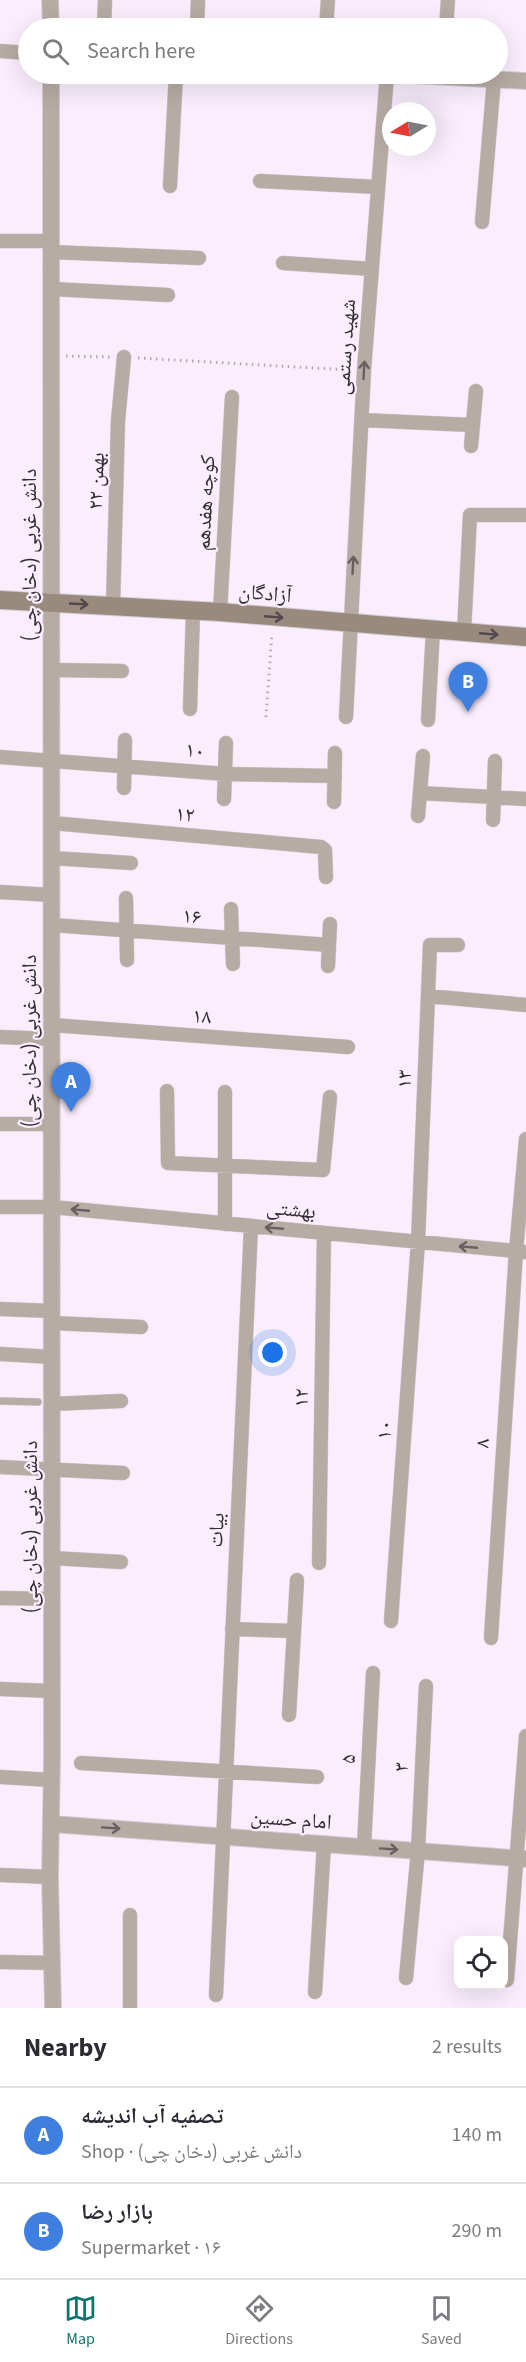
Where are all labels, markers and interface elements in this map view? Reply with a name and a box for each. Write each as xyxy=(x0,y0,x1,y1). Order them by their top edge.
search box xyxy=(18,18,508,84)
icon: search xyxy=(39,35,72,68)
text: Search here xyxy=(87,35,195,67)
north arrow xyxy=(382,102,436,156)
street label: شهید رستمی xyxy=(327,298,363,396)
one-way arrow xyxy=(359,361,370,381)
street label: ۲۲ بهمن xyxy=(80,452,112,510)
street label: کوچه هفدهم xyxy=(188,454,223,552)
street label: دانش غربی (دخان چی) xyxy=(14,469,44,641)
one-way arrow xyxy=(348,555,359,575)
street label: آزادگان xyxy=(237,576,293,610)
one-way arrow xyxy=(69,599,89,610)
one-way arrow xyxy=(263,611,283,622)
one-way arrow xyxy=(479,629,499,640)
pin: B xyxy=(448,662,488,712)
street label: ۱۰ xyxy=(185,734,205,766)
street label: ۱۲ xyxy=(174,798,196,830)
street label: ۱۶ xyxy=(182,900,202,932)
street label: دانش غربی (دخان چی) xyxy=(14,955,44,1127)
street label: ۱۸ xyxy=(192,1000,212,1032)
pin: A xyxy=(52,1062,90,1112)
street label: ۱۳ xyxy=(389,1069,419,1089)
street label: بهشتی xyxy=(265,1192,317,1226)
one-way arrow xyxy=(70,1204,90,1215)
one-way arrow xyxy=(264,1222,284,1233)
one-way arrow xyxy=(458,1241,478,1252)
your location xyxy=(258,1338,287,1367)
street label: ۱۲ xyxy=(286,1388,316,1408)
street label: ۱۰ xyxy=(368,1420,400,1440)
street label: ۸ xyxy=(467,1437,497,1449)
street label: دانش غربی (دخان چی) xyxy=(15,1441,45,1613)
street label: بیات xyxy=(200,1512,232,1548)
street label: ۵ xyxy=(333,1754,363,1764)
street label: ۳ xyxy=(386,1762,416,1772)
street label: امام حسین xyxy=(249,1801,333,1837)
one-way arrow xyxy=(100,1823,120,1834)
one-way arrow xyxy=(379,1843,399,1854)
map controls xyxy=(454,1936,508,1990)
button: locate xyxy=(454,1936,508,1990)
text: Nearby xyxy=(24,2029,107,2066)
text: 2 results xyxy=(432,2033,502,2061)
text: تصفیه آب اندیشه xyxy=(81,2100,223,2132)
text: A xyxy=(38,2121,49,2149)
text: 140 m xyxy=(452,2121,502,2149)
text: Shop · دانش غربی (دخان چی) xyxy=(81,2138,302,2166)
text: بازار رضا xyxy=(81,2196,153,2228)
text: B xyxy=(37,2217,50,2245)
text: 290 m xyxy=(452,2217,502,2245)
text: Supermarket · ۱۶ xyxy=(81,2234,221,2262)
tab: Map xyxy=(64,2292,97,2350)
tab: Directions xyxy=(225,2292,293,2350)
tab: Saved xyxy=(421,2292,462,2350)

